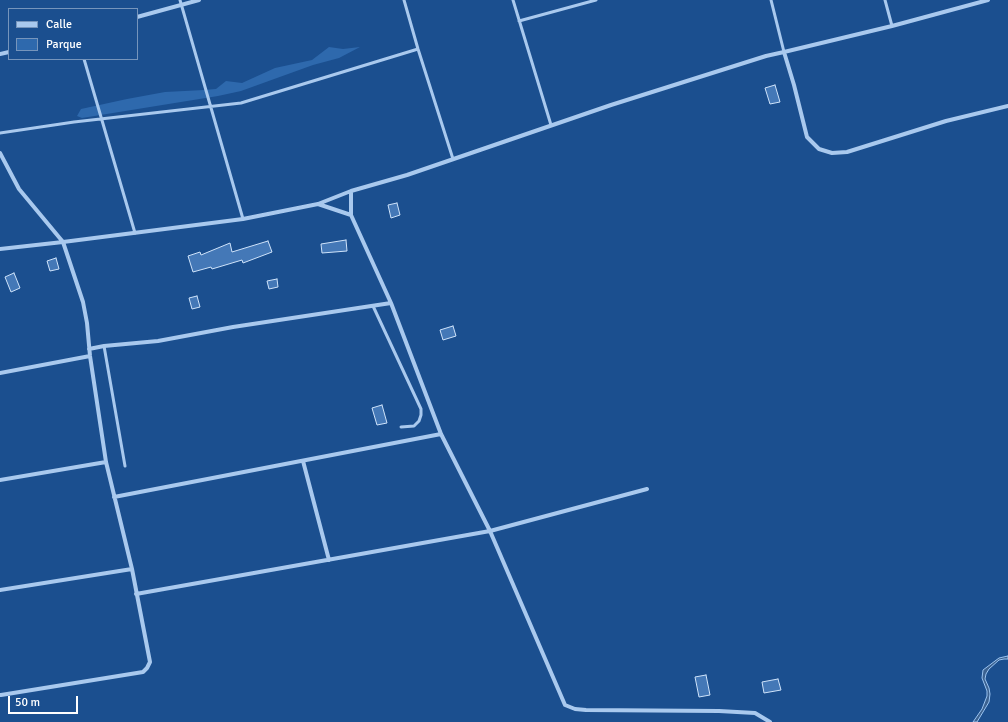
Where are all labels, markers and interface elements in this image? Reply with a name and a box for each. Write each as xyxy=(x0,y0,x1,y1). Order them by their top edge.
legend xyxy=(8,8,138,60)
text: Calle xyxy=(46,17,72,32)
text: Parque xyxy=(46,37,82,52)
scale bar xyxy=(10,688,80,714)
text: 50 m xyxy=(15,695,40,710)

